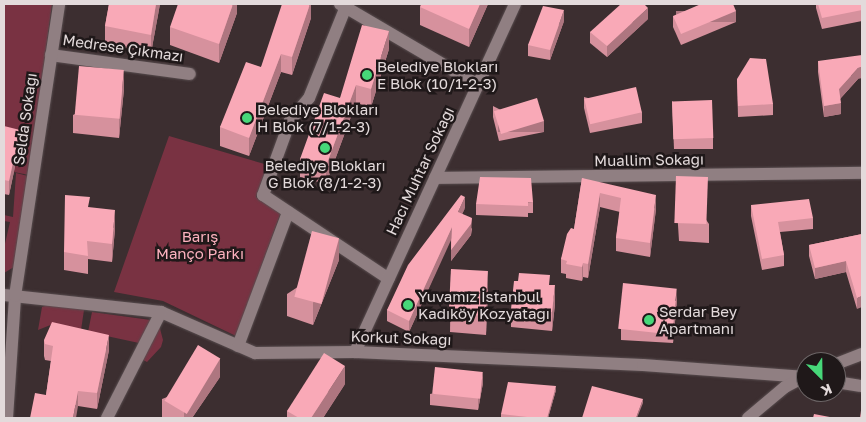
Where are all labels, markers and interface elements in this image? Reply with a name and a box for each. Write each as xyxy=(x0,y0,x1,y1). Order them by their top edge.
street label: Medrese Çıkmazı xyxy=(61,31,185,65)
place label: Belediye Blokları E Blok (10/1-2-3) xyxy=(377,57,498,92)
marker: Belediye Blokları E Blok (10/1-2-3) xyxy=(361,69,373,81)
street label: Selda Sokağı xyxy=(10,72,40,166)
place label: Belediye Blokları H Blok (7/1-2-3) xyxy=(257,100,378,135)
street label: Hacı Muhtar Sokağı xyxy=(382,104,458,238)
marker: Belediye Blokları H Blok (7/1-2-3) xyxy=(241,112,253,124)
marker: Belediye Blokları G Blok (8/1-2-3) xyxy=(319,142,331,154)
street label: Muallim Sokağı xyxy=(594,150,704,170)
place label: Belediye Blokları G Blok (8/1-2-3) xyxy=(264,156,386,191)
park label: Barış Manço Parkı xyxy=(156,227,244,262)
place label: Yuvamız İstanbul Kadıköy Kozyatağı xyxy=(418,287,550,322)
marker: Yuvamız İstanbul Kadıköy Kozyatağı xyxy=(402,299,414,311)
place label: Serdar Bey Apartmanı xyxy=(659,302,737,337)
marker: Serdar Bey Apartmanı xyxy=(643,314,655,326)
street label: Korkut Sokağı xyxy=(350,327,452,349)
north arrow xyxy=(796,352,846,402)
text: K xyxy=(819,381,835,400)

